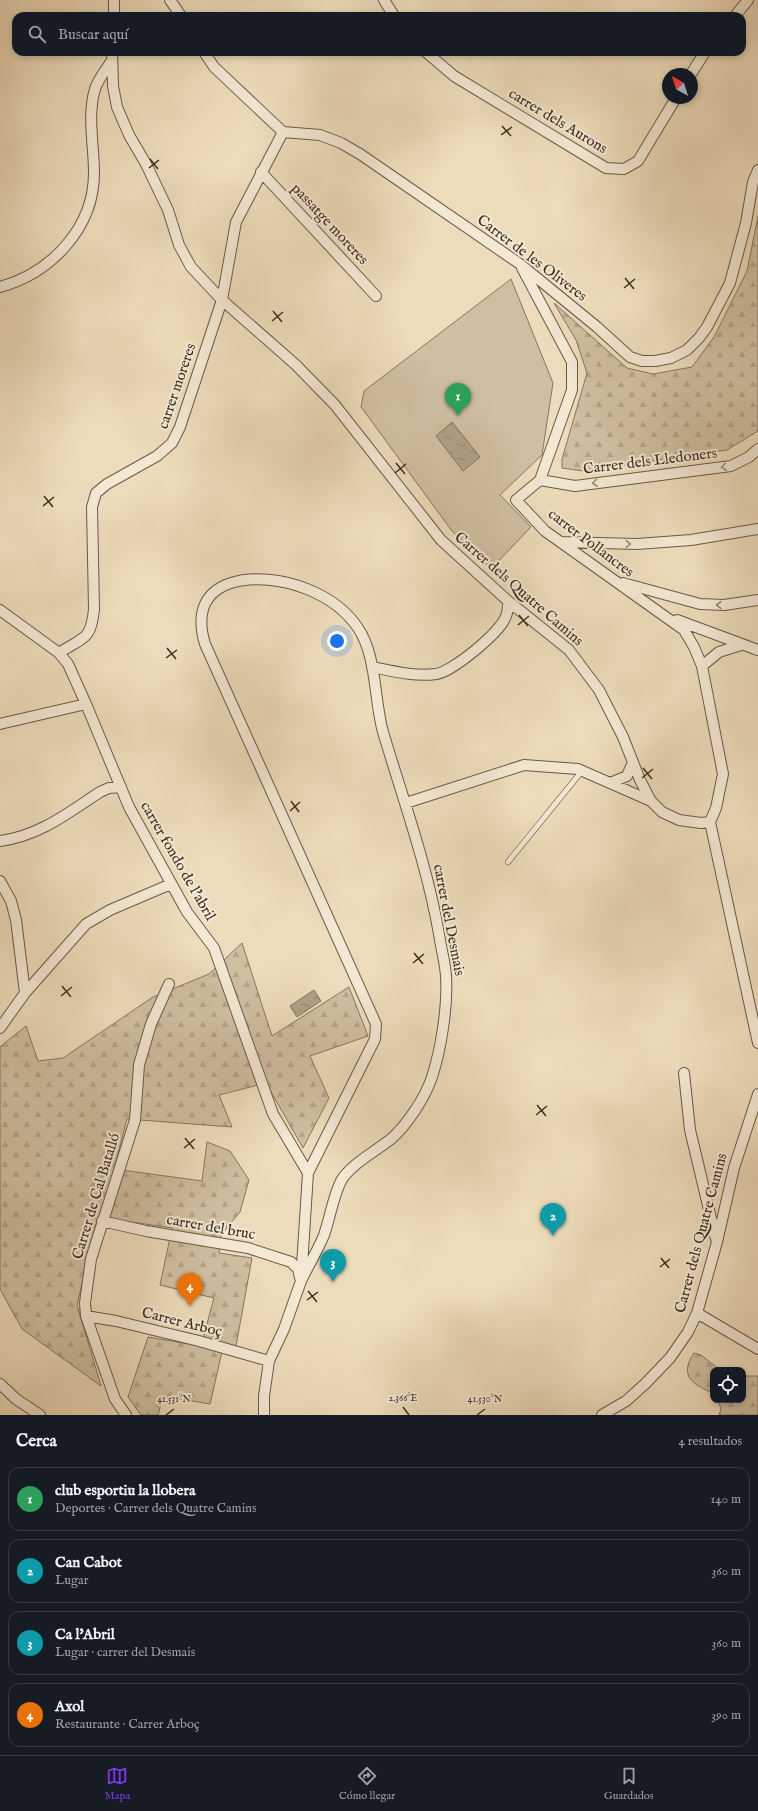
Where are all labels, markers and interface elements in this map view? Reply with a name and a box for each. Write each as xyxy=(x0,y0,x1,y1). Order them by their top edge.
search box xyxy=(12,12,746,56)
icon: search xyxy=(26,23,48,45)
text: Buscar aquí xyxy=(58,25,128,44)
north arrow xyxy=(662,68,698,104)
street label: carrer dels Aurons xyxy=(505,84,611,158)
street label: passatge moreres xyxy=(287,179,373,269)
street label: Carrer de les Oliveres xyxy=(473,210,591,306)
street label: carrer moreres xyxy=(153,341,201,431)
pin: 1 xyxy=(445,383,471,416)
street label: Carrer dels Lledoners xyxy=(582,443,718,479)
one-way arrow xyxy=(721,462,727,471)
one-way arrow xyxy=(592,478,598,487)
street label: carrer Pollancres xyxy=(544,504,638,582)
street label: Carrer dels Quatre Camins xyxy=(451,528,587,650)
one-way arrow xyxy=(625,540,631,548)
one-way arrow xyxy=(716,601,722,609)
your location xyxy=(327,631,347,651)
street label: carrer fondo de l'abril xyxy=(136,798,220,925)
street label: carrer del Desmais xyxy=(429,863,469,977)
street label: Carrer de Cal Batalló xyxy=(68,1131,124,1261)
street label: Carrer dels Quatre Camins xyxy=(670,1151,732,1315)
pin: 2 xyxy=(540,1203,566,1236)
street label: carrer del bruc xyxy=(165,1210,257,1244)
pin: 3 xyxy=(320,1249,346,1282)
pin: 4 xyxy=(177,1273,203,1306)
street label: Carrer Arboç xyxy=(140,1303,224,1341)
map controls xyxy=(710,1367,746,1403)
button: locate xyxy=(710,1367,746,1403)
text: 2.366°E xyxy=(388,1392,418,1405)
text: 41.531°N xyxy=(157,1393,191,1406)
text: 41.530°N xyxy=(468,1393,503,1406)
text: Cerca xyxy=(16,1431,57,1452)
text: 4 resultados xyxy=(679,1433,742,1450)
text: club esportiu la llobera xyxy=(55,1481,195,1500)
text: 1 xyxy=(28,1491,32,1508)
text: 140 m xyxy=(711,1491,741,1508)
text: Deportes · Carrer dels Quatre Camins xyxy=(55,1500,257,1517)
text: Can Cabot xyxy=(55,1553,122,1572)
text: 2 xyxy=(27,1563,33,1580)
text: 360 m xyxy=(711,1563,741,1580)
text: Lugar xyxy=(55,1572,88,1589)
text: Ca l'Abril xyxy=(55,1625,115,1644)
text: 3 xyxy=(28,1635,32,1652)
text: 360 m xyxy=(711,1635,741,1652)
text: Lugar · carrer del Desmais xyxy=(55,1644,195,1661)
text: Axol xyxy=(55,1697,84,1716)
text: 4 xyxy=(27,1707,33,1724)
text: 390 m xyxy=(711,1707,741,1724)
text: Restaurante · Carrer Arboç xyxy=(55,1716,200,1733)
tab: Mapa xyxy=(104,1765,130,1803)
tab: Cómo llegar xyxy=(339,1765,395,1803)
tab: Guardados xyxy=(604,1765,654,1803)

